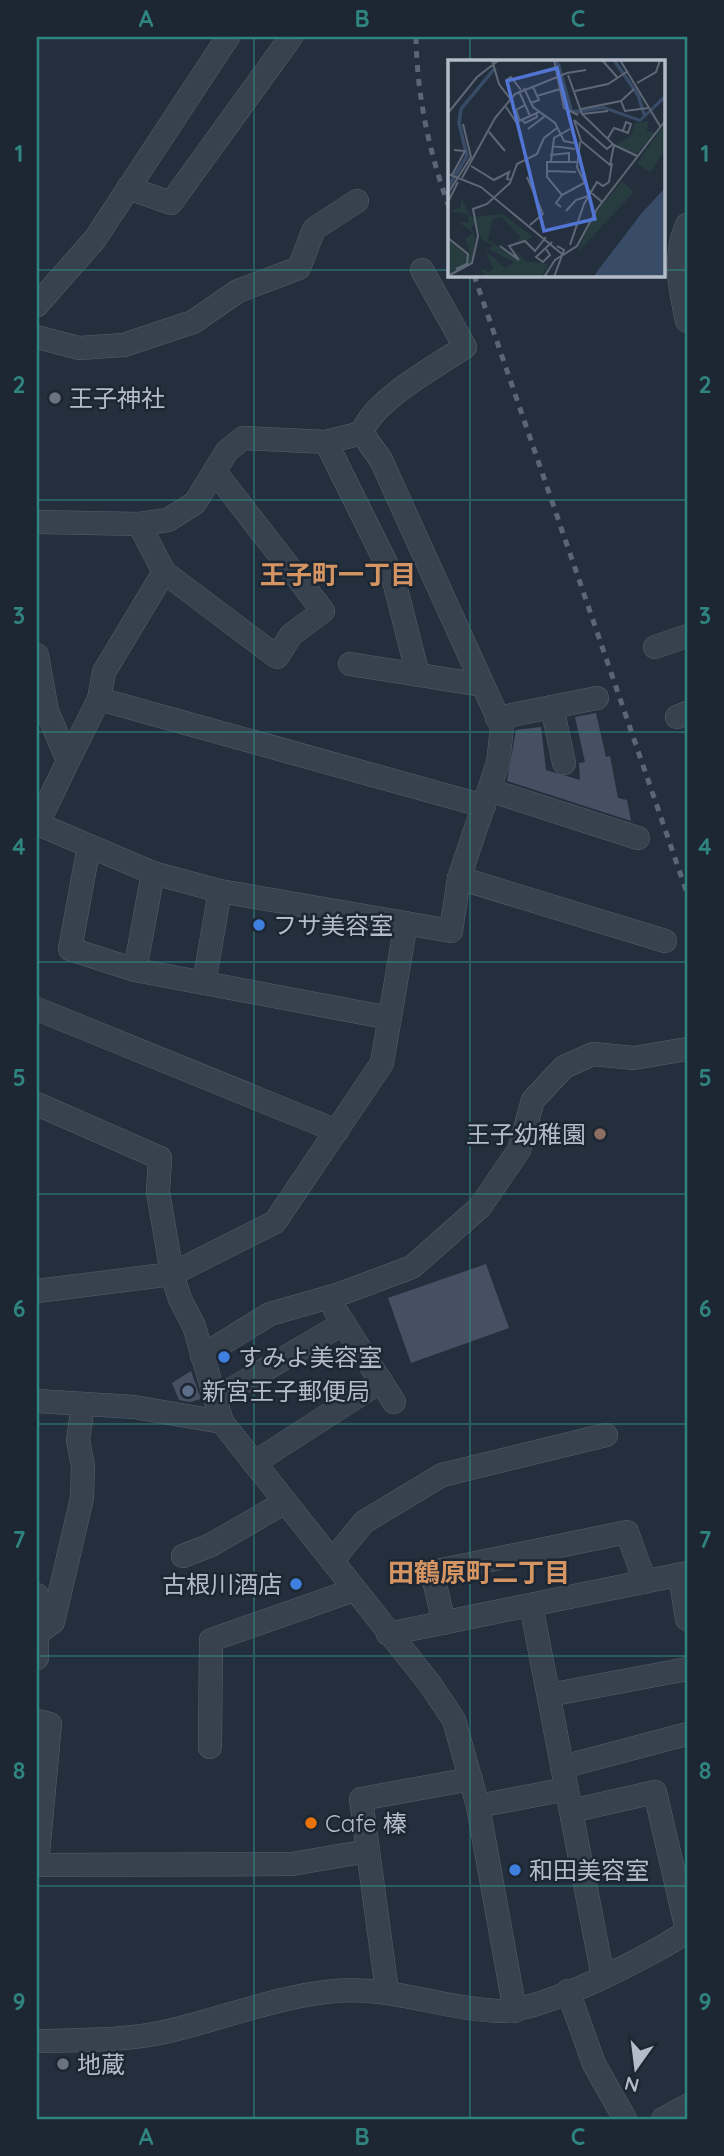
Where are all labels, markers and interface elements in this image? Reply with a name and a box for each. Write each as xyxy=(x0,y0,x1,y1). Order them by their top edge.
text: A xyxy=(139,4,154,33)
text: B xyxy=(354,4,370,33)
text: C xyxy=(571,4,585,33)
inset map xyxy=(448,60,664,276)
text: 1 xyxy=(15,139,23,168)
text: 1 xyxy=(701,139,709,168)
text: 2 xyxy=(12,370,26,399)
text: 2 xyxy=(698,370,712,399)
place label: 王子神社 xyxy=(69,383,165,413)
marker: 王子神社 xyxy=(47,390,63,406)
district label: 王子町一丁目 xyxy=(260,558,416,591)
text: 3 xyxy=(13,601,25,630)
text: 3 xyxy=(699,601,711,630)
text: 4 xyxy=(12,832,26,861)
text: 4 xyxy=(698,832,712,861)
place label: フサ美容室 xyxy=(273,910,393,940)
marker: フサ美容室 xyxy=(251,917,267,933)
text: 5 xyxy=(12,1063,26,1092)
text: 5 xyxy=(698,1063,712,1092)
place label: 王子幼稚園 xyxy=(466,1119,586,1149)
marker: 王子幼稚園 xyxy=(592,1126,608,1142)
text: 6 xyxy=(13,1294,25,1323)
text: 6 xyxy=(699,1294,711,1323)
place label: すみよ美容室 xyxy=(238,1342,382,1372)
marker: すみよ美容室 xyxy=(216,1349,232,1365)
place label: 新宮王子郵便局 xyxy=(202,1376,370,1406)
marker: 新宮王子郵便局 xyxy=(180,1383,196,1399)
text: 7 xyxy=(13,1525,26,1554)
text: 7 xyxy=(699,1525,712,1554)
district label: 田鶴原町二丁目 xyxy=(388,1556,570,1589)
place label: 古根川酒店 xyxy=(162,1569,282,1599)
marker: 古根川酒店 xyxy=(288,1576,304,1592)
text: 8 xyxy=(13,1756,25,1785)
text: 8 xyxy=(699,1756,711,1785)
place label: Cafe 榛 xyxy=(325,1808,407,1838)
marker: Cafe 榛 xyxy=(303,1815,319,1831)
place label: 和田美容室 xyxy=(529,1855,649,1885)
marker: 和田美容室 xyxy=(507,1862,523,1878)
text: 9 xyxy=(12,1987,26,2016)
text: 9 xyxy=(698,1987,712,2016)
north arrow xyxy=(602,2034,672,2104)
place label: 地蔵 xyxy=(77,2049,125,2079)
marker: 地蔵 xyxy=(55,2056,71,2072)
text: N xyxy=(622,2071,642,2098)
text: A xyxy=(139,2122,154,2151)
text: B xyxy=(354,2122,370,2151)
text: C xyxy=(571,2122,585,2151)

